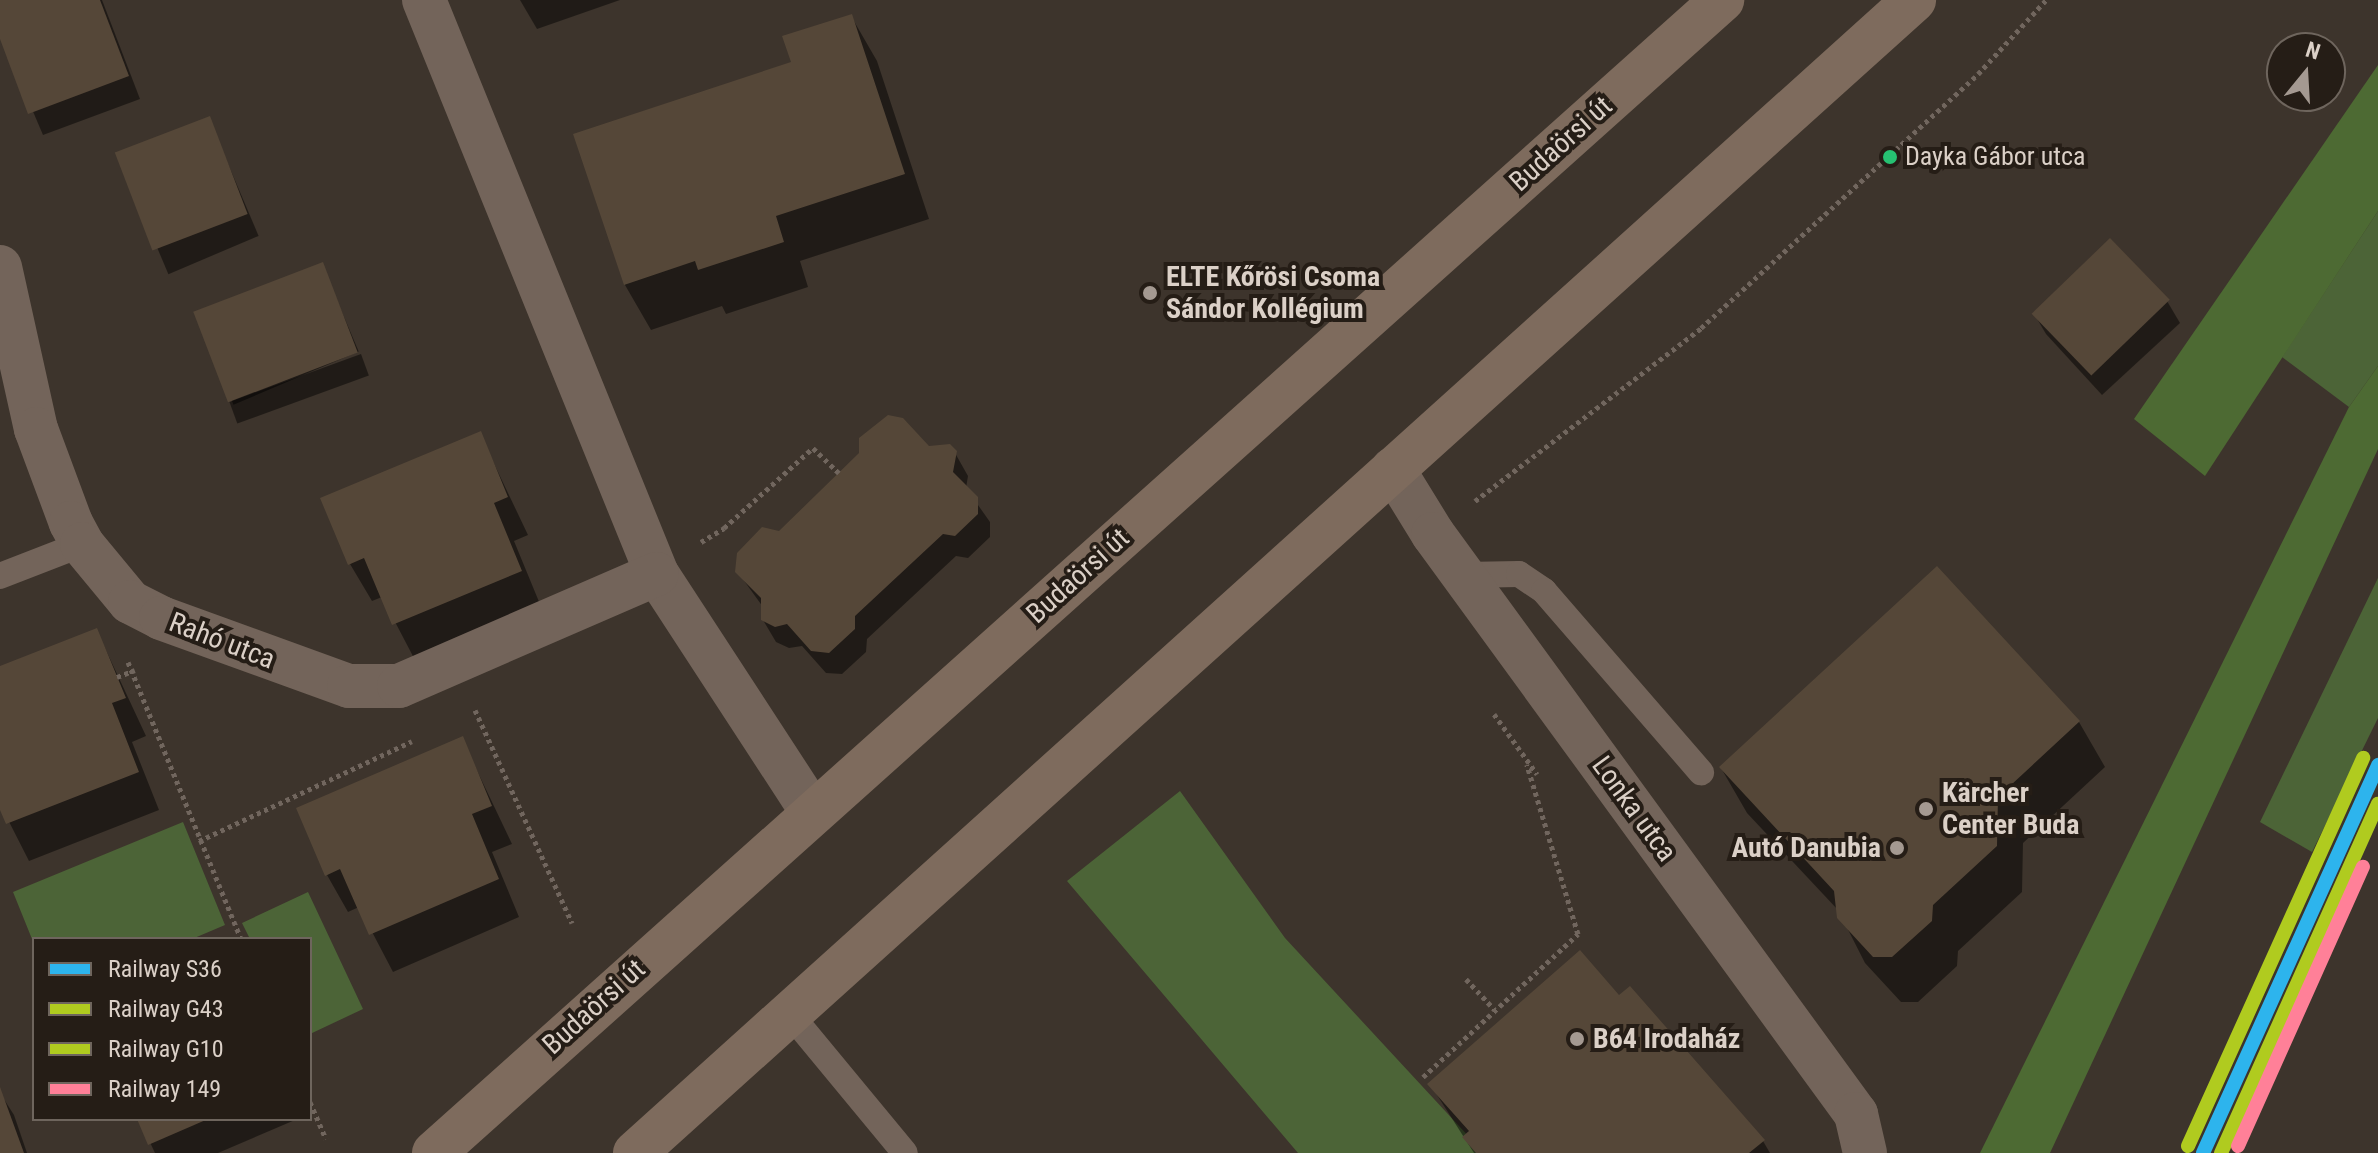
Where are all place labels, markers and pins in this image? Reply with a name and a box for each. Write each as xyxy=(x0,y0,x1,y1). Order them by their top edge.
place label: Dayka Gábor utca xyxy=(1905,141,2085,173)
marker: Dayka Gábor utca xyxy=(1882,149,1898,165)
place label: ELTE Kőrösi Csoma Sándor Kollégium xyxy=(1166,260,1380,326)
marker: ELTE Kőrösi Csoma Sándor Kollégium xyxy=(1141,284,1159,302)
place label: Kärcher Center Buda xyxy=(1942,776,2079,842)
marker: Kärcher Center Buda xyxy=(1917,800,1935,818)
place label: Autó Danubia xyxy=(1731,831,1881,865)
marker: Autó Danubia xyxy=(1888,839,1906,857)
place label: B64 Irodaház xyxy=(1593,1022,1740,1056)
marker: B64 Irodaház xyxy=(1568,1030,1586,1048)

